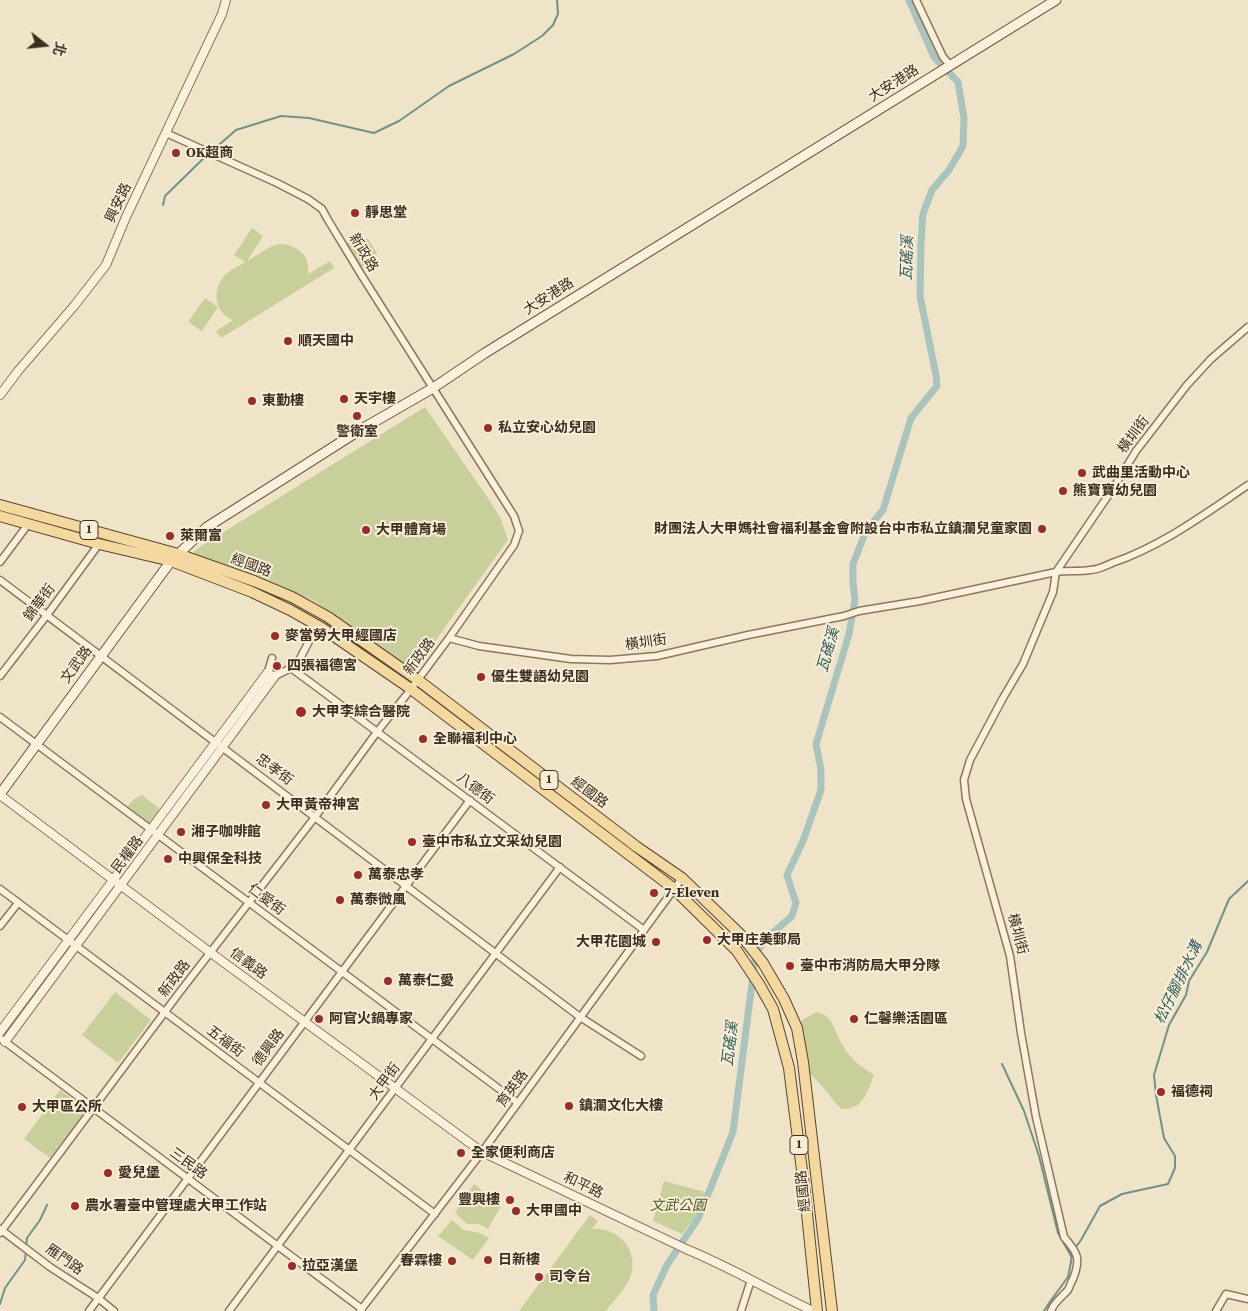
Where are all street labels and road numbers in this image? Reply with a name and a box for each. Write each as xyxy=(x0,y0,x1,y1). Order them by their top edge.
street label: 大安港路 xyxy=(866,62,922,106)
street label: 興安路 xyxy=(103,180,135,226)
street label: 新政路 xyxy=(345,231,381,275)
street label: 大安港路 xyxy=(521,275,577,319)
street label: 橫圳街 xyxy=(1115,413,1153,457)
road number: 1 xyxy=(80,520,98,540)
street label: 經國路 xyxy=(228,551,274,581)
street label: 錦華街 xyxy=(21,581,59,625)
street label: 橫圳街 xyxy=(624,632,668,654)
street label: 新政路 xyxy=(401,635,439,679)
street label: 文武路 xyxy=(58,643,96,687)
street label: 忠孝街 xyxy=(252,751,296,789)
street label: 八德街 xyxy=(453,770,497,808)
road number: 1 xyxy=(540,770,558,790)
street label: 經國路 xyxy=(567,774,611,812)
street label: 民權路 xyxy=(109,833,147,877)
street label: 仁愛街 xyxy=(244,881,288,919)
street label: 橫圳街 xyxy=(1003,912,1031,956)
street label: 信義路 xyxy=(226,945,270,983)
street label: 新政路 xyxy=(156,957,194,1001)
street label: 五福街 xyxy=(203,1023,247,1061)
street label: 德興路 xyxy=(250,1026,288,1070)
street label: 大甲街 xyxy=(366,1060,404,1104)
street label: 育英路 xyxy=(494,1067,532,1111)
road number: 1 xyxy=(790,1136,808,1154)
street label: 三民路 xyxy=(166,1145,210,1183)
street label: 經國路 xyxy=(793,1169,815,1213)
street label: 和平路 xyxy=(560,1170,606,1202)
street label: 雁門路 xyxy=(42,1241,86,1279)

